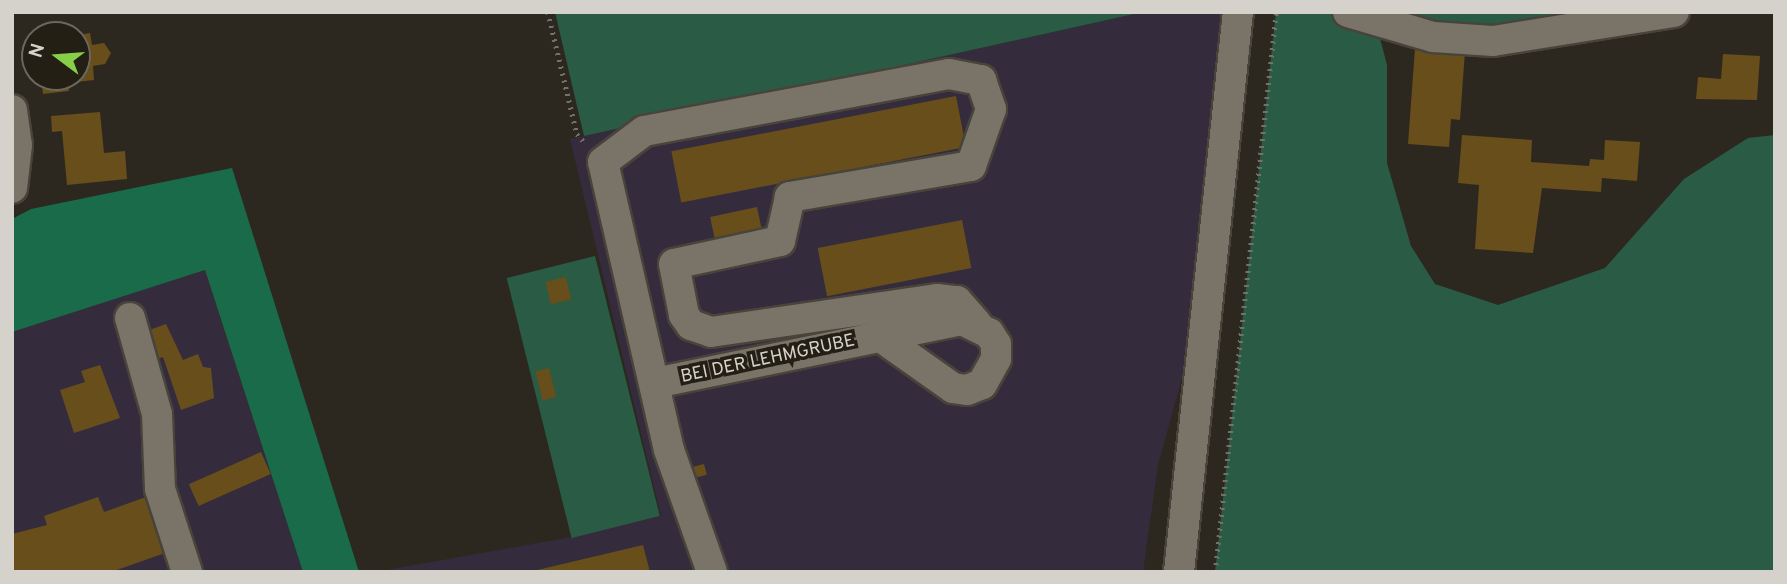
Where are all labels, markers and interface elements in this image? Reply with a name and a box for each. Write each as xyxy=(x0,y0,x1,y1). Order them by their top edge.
north arrow xyxy=(21,21,91,91)
text: N xyxy=(24,41,51,61)
street label: BEI DER LEHMGRUBE xyxy=(679,331,857,389)

